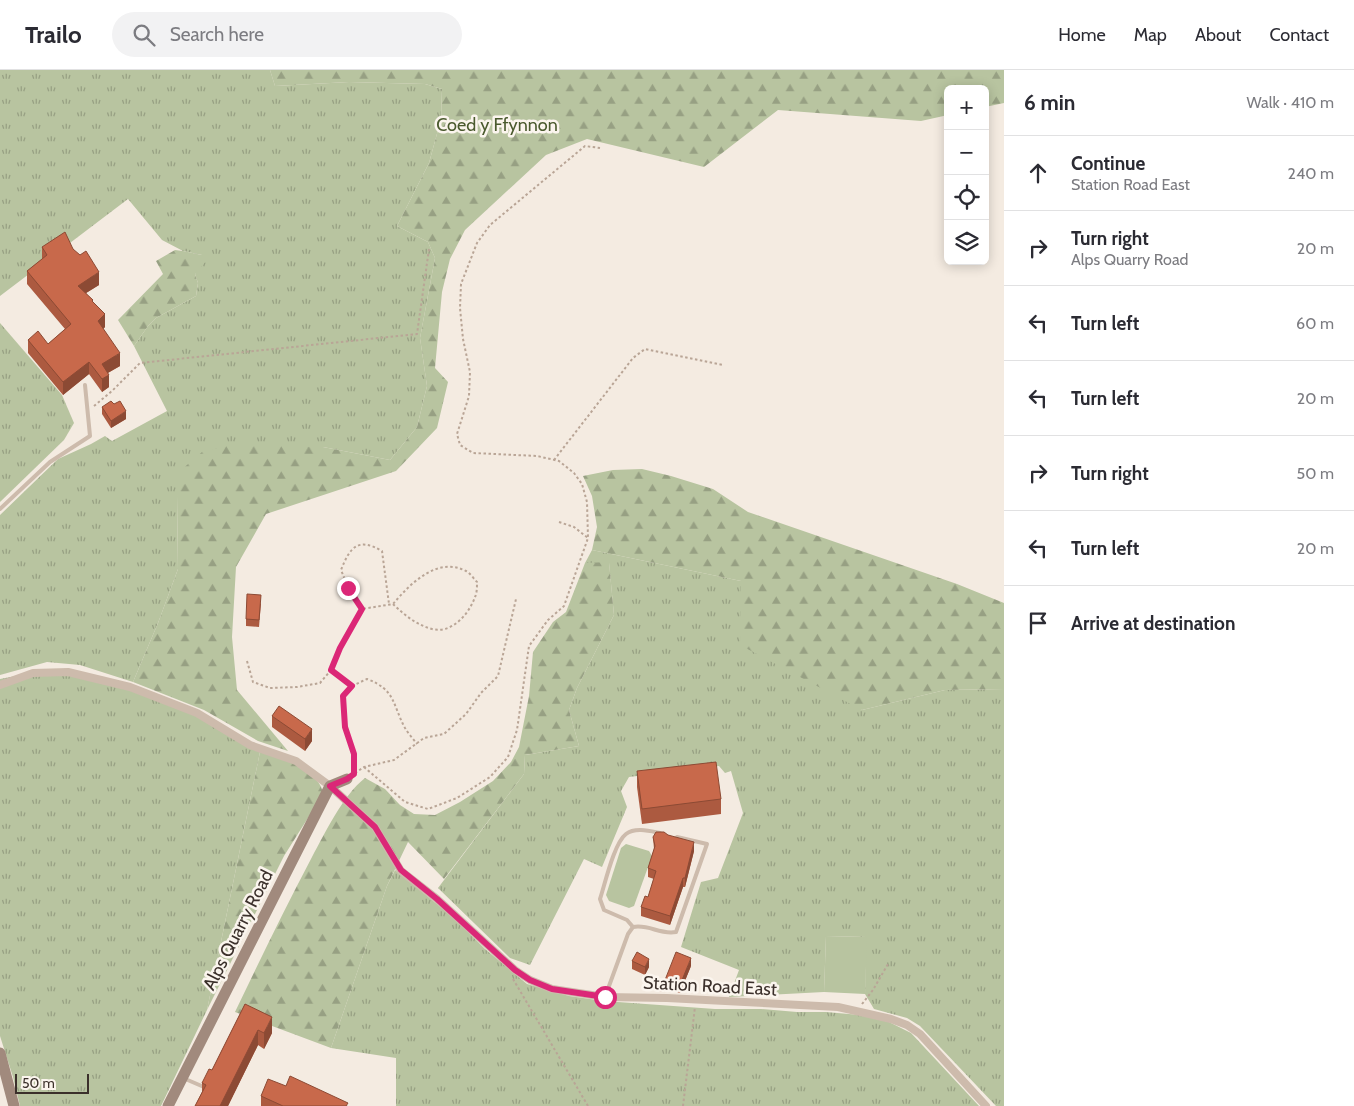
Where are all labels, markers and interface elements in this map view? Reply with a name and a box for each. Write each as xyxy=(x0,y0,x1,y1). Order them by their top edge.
search box xyxy=(112,12,462,57)
text: Trailo xyxy=(25,20,82,49)
icon: search xyxy=(130,21,158,49)
text: Search here xyxy=(170,23,264,46)
text: Home xyxy=(1058,24,1106,46)
text: Map xyxy=(1134,24,1167,46)
text: About xyxy=(1195,24,1241,46)
text: Contact xyxy=(1269,24,1329,46)
map controls xyxy=(944,85,989,265)
button: + xyxy=(944,85,989,130)
text: 6 min xyxy=(1024,90,1075,115)
text: Walk · 410 m xyxy=(1247,93,1334,112)
park label: Coed y Ffynnon xyxy=(436,114,558,136)
button: − xyxy=(944,130,989,175)
text: Continue xyxy=(1071,152,1145,175)
icon: ahead xyxy=(1024,159,1052,187)
text: 240 m xyxy=(1288,164,1334,183)
button: locate xyxy=(944,175,989,220)
text: Station Road East xyxy=(1071,175,1190,194)
button: layers xyxy=(944,220,989,265)
text: Turn right xyxy=(1071,227,1149,250)
icon: right xyxy=(1024,234,1052,262)
text: 20 m xyxy=(1297,239,1334,258)
text: Alps Quarry Road xyxy=(1071,250,1188,269)
icon: left xyxy=(1024,309,1052,337)
text: Turn left xyxy=(1071,312,1139,335)
text: 60 m xyxy=(1296,314,1334,333)
icon: left xyxy=(1024,384,1052,412)
text: Turn left xyxy=(1071,387,1139,410)
text: 20 m xyxy=(1297,389,1334,408)
icon: right xyxy=(1024,459,1052,487)
text: Turn right xyxy=(1071,462,1149,485)
text: 50 m xyxy=(1297,464,1334,483)
icon: left xyxy=(1024,534,1052,562)
text: Turn left xyxy=(1071,537,1139,560)
text: 20 m xyxy=(1297,539,1334,558)
route end xyxy=(337,577,360,600)
icon: arrive xyxy=(1024,609,1052,637)
text: Arrive at destination xyxy=(1071,612,1235,635)
street label: Alps Quarry Road xyxy=(198,866,278,994)
street label: Station Road East xyxy=(643,972,777,1000)
route start xyxy=(594,986,617,1009)
scale bar xyxy=(15,1071,89,1094)
text: 50 m xyxy=(22,1074,55,1092)

